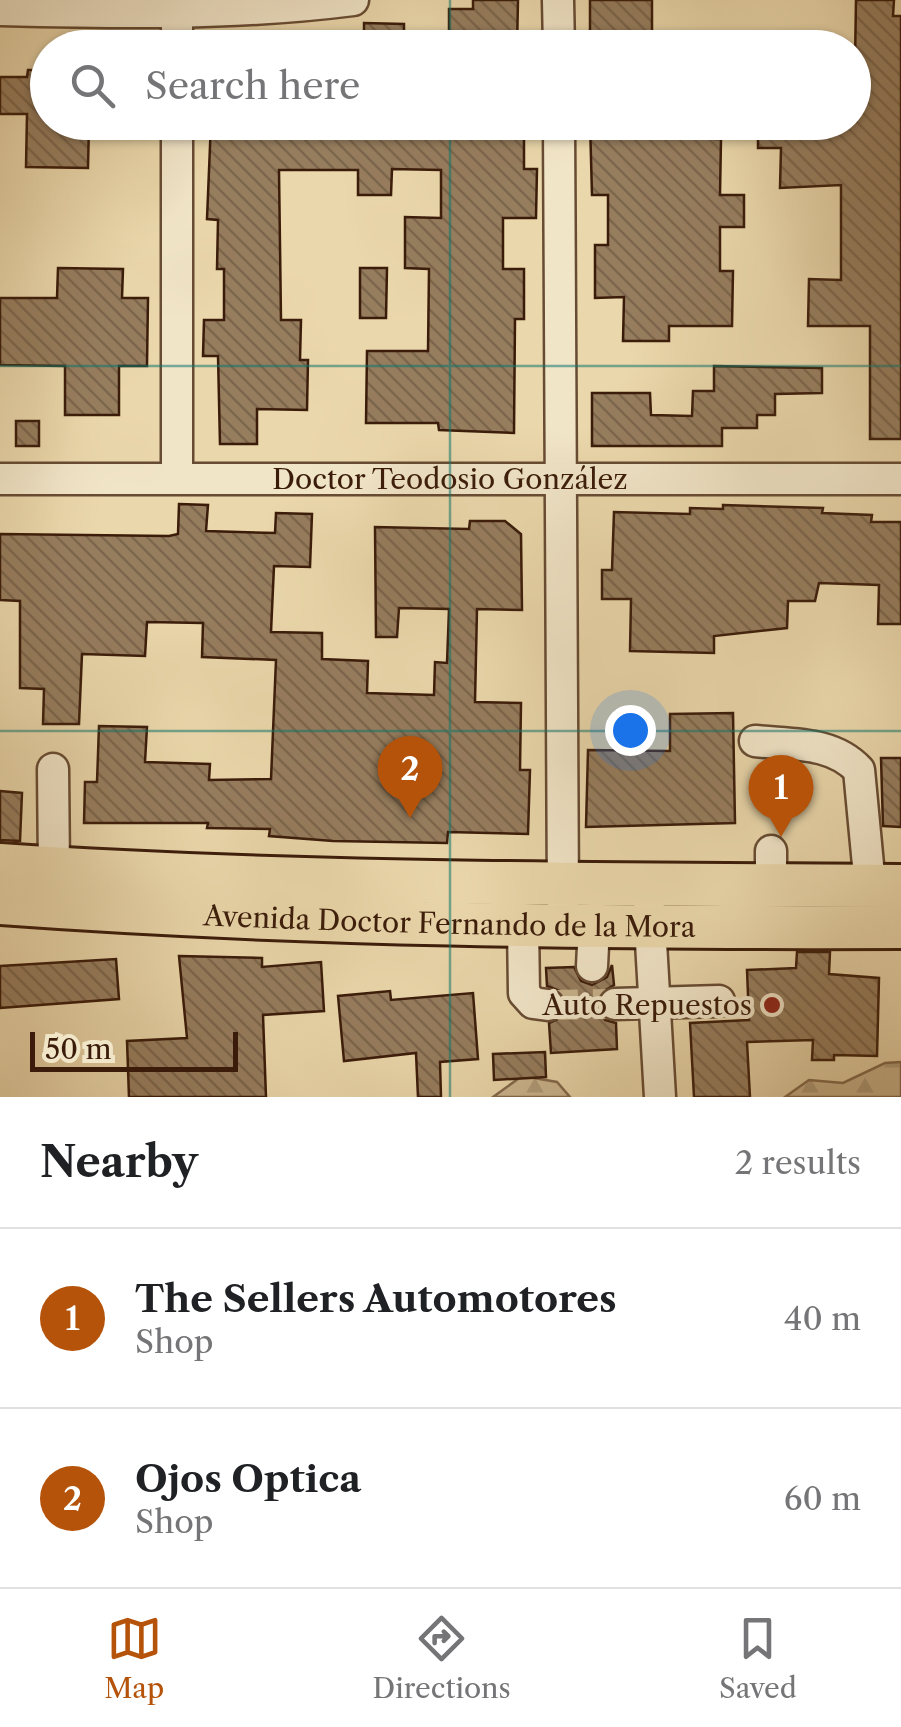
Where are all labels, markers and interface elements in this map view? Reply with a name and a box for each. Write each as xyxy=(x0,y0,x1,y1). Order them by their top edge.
search box xyxy=(30,30,871,140)
icon: search xyxy=(65,58,120,113)
text: Search here xyxy=(145,62,360,109)
street label: Doctor Teodosio González xyxy=(272,462,628,496)
your location xyxy=(605,705,656,756)
pin: 2 xyxy=(378,736,442,818)
pin: 1 xyxy=(748,754,814,837)
street label: Avenida Doctor Fernando de la Mora xyxy=(202,898,696,944)
place label: Auto Repuestos xyxy=(541,988,752,1022)
marker: Auto Repuestos xyxy=(761,994,783,1016)
scale bar xyxy=(30,1027,238,1072)
text: 50 m xyxy=(45,1032,112,1066)
text: Nearby xyxy=(40,1136,198,1188)
text: 2 results xyxy=(735,1143,861,1182)
text: The Sellers Automotores xyxy=(135,1275,617,1322)
text: 1 xyxy=(65,1299,80,1338)
text: 40 m xyxy=(784,1299,861,1338)
text: Shop xyxy=(135,1322,214,1361)
text: Ojos Optica xyxy=(135,1455,361,1502)
text: 2 xyxy=(63,1479,82,1518)
text: 60 m xyxy=(784,1479,861,1518)
text: Shop xyxy=(135,1502,214,1541)
tab: Map xyxy=(104,1611,164,1705)
tab: Directions xyxy=(372,1611,511,1705)
tab: Saved xyxy=(719,1611,797,1705)

